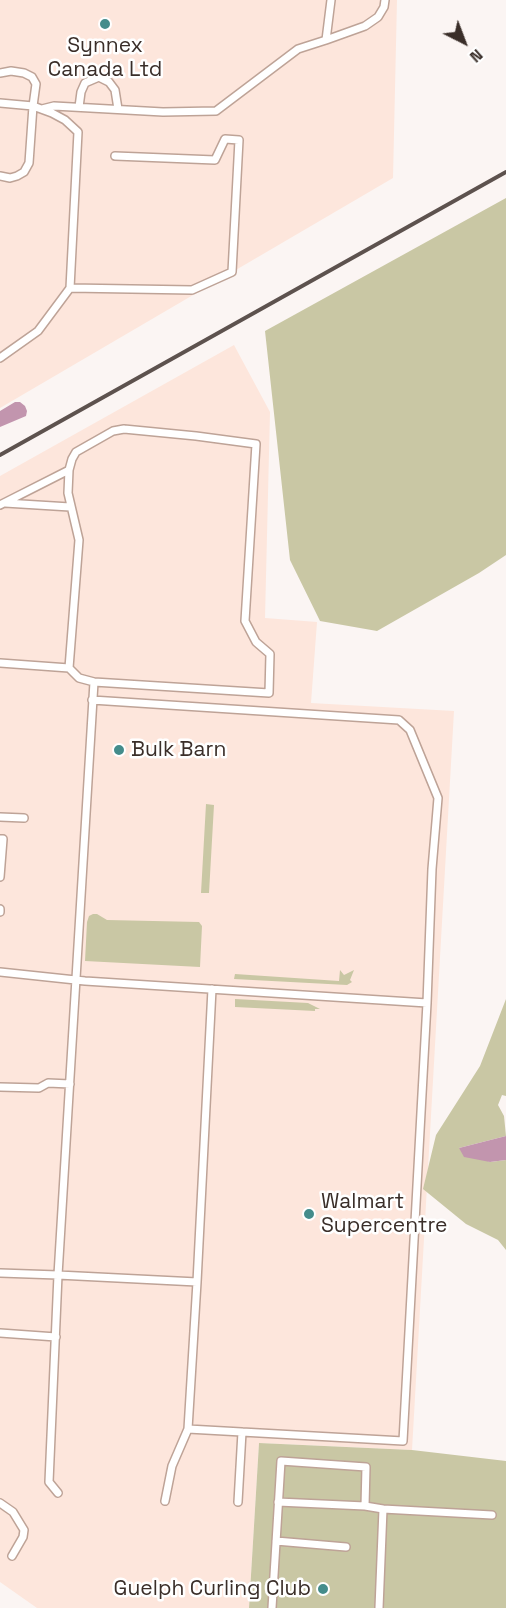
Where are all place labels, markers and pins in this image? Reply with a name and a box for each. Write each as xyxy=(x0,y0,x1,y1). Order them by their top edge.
marker: Synnex Canada Ltd xyxy=(98,17,112,31)
place label: Synnex Canada Ltd xyxy=(48,33,162,83)
place label: Bulk Barn xyxy=(131,737,226,763)
marker: Bulk Barn xyxy=(112,743,126,757)
place label: Walmart Supercentre xyxy=(321,1189,447,1239)
marker: Walmart Supercentre xyxy=(302,1207,316,1221)
place label: Guelph Curling Club xyxy=(114,1576,311,1602)
marker: Guelph Curling Club xyxy=(316,1582,330,1596)

